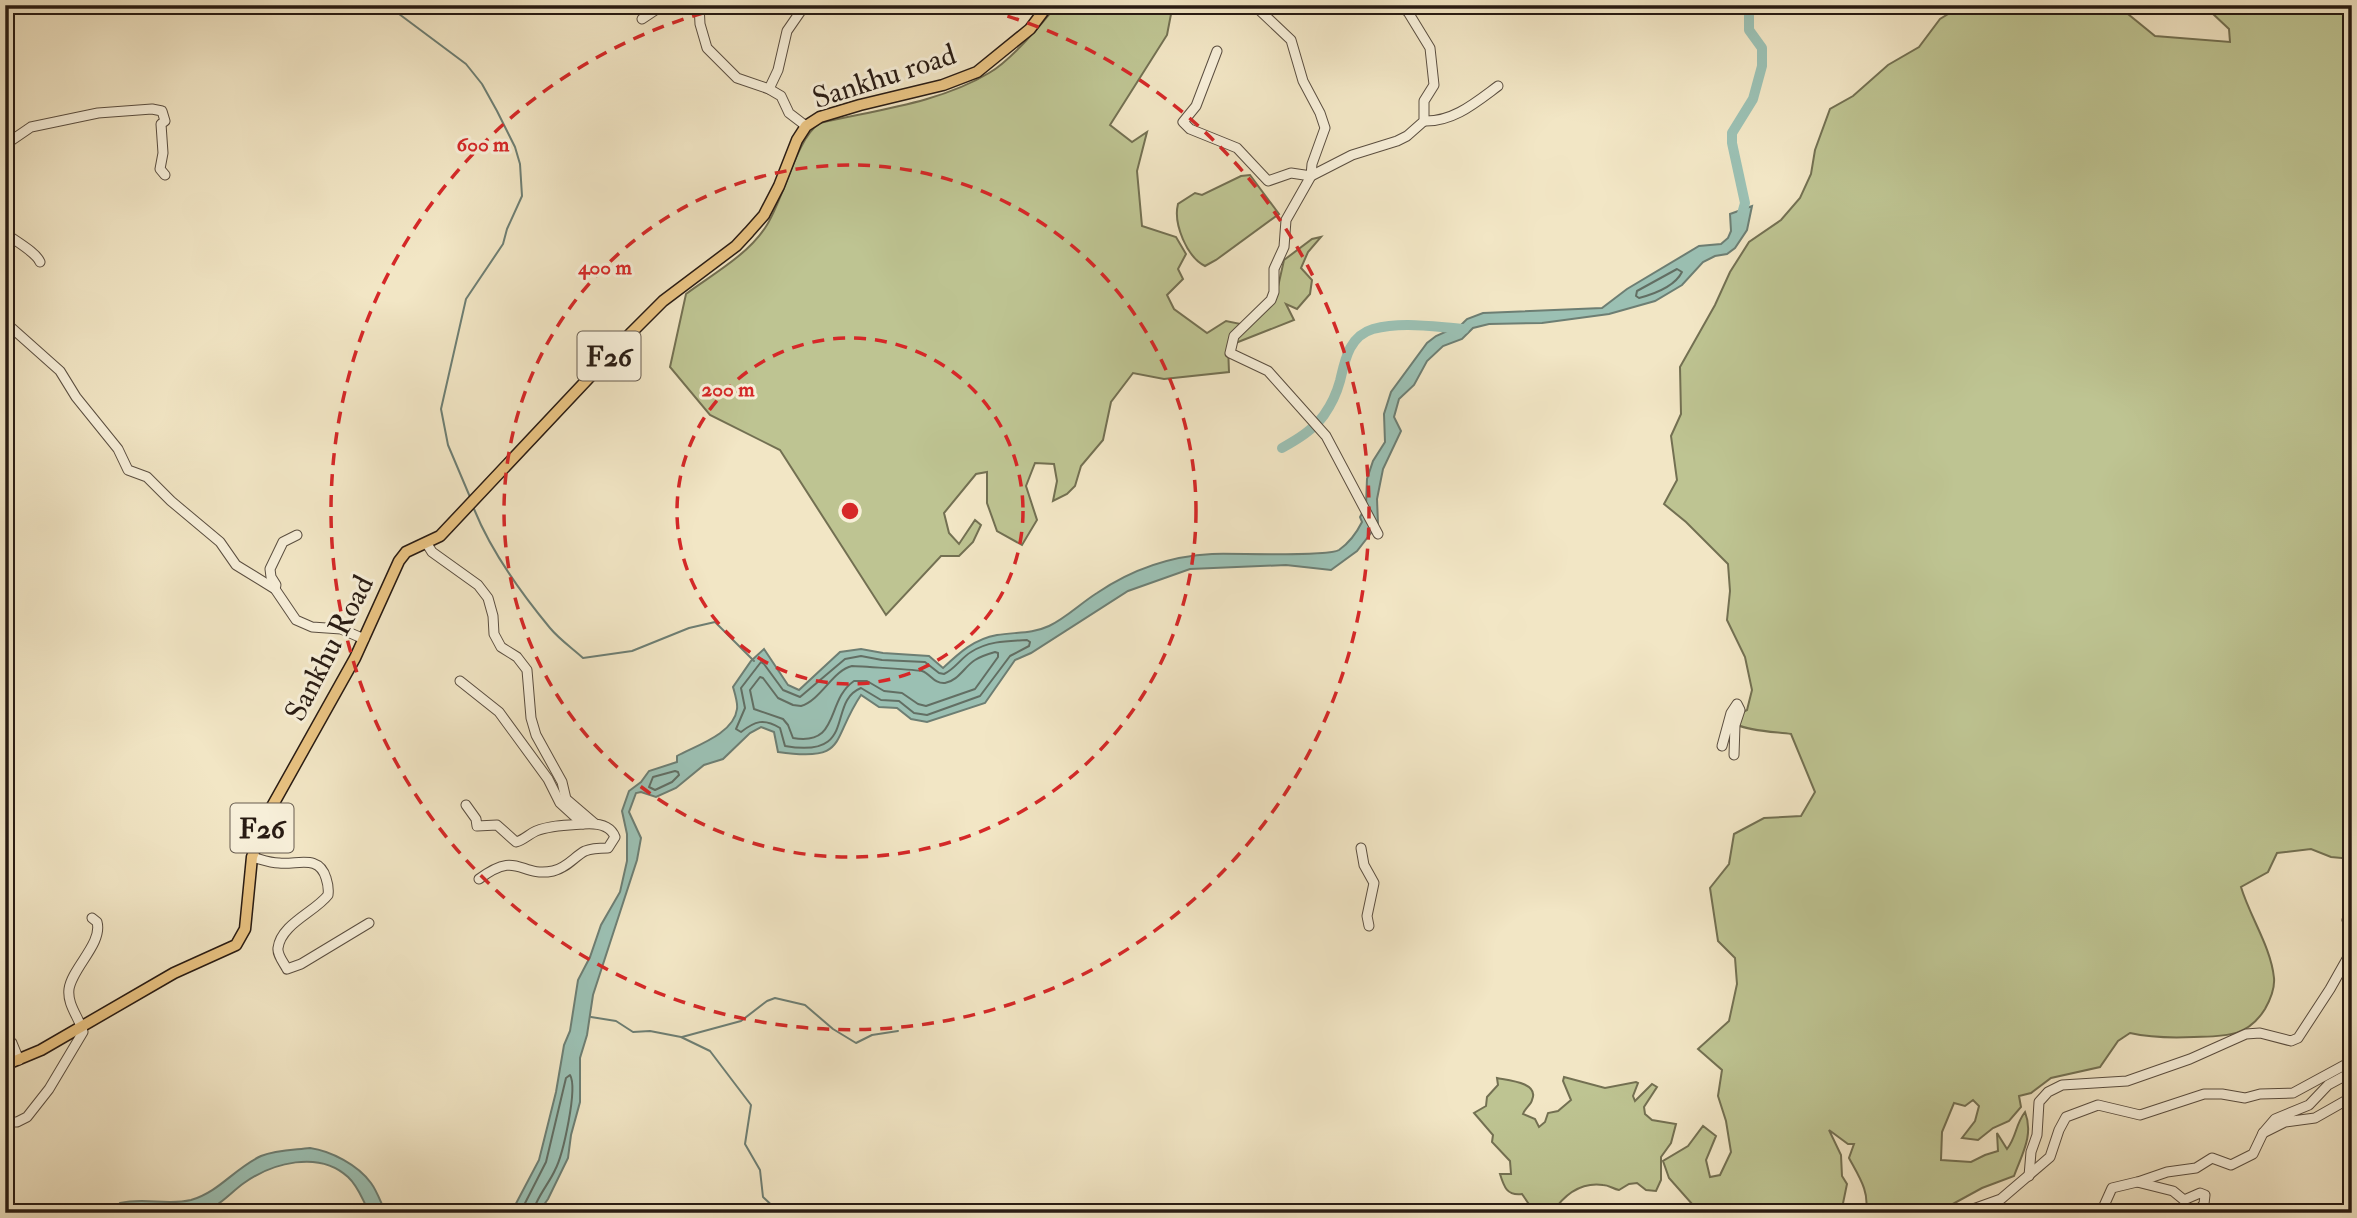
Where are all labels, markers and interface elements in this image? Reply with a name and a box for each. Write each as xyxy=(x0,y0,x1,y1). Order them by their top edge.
street label: Sankhu road xyxy=(808,36,961,117)
text: 600 m xyxy=(457,131,510,158)
text: 400 m xyxy=(577,254,632,281)
road number: F26 xyxy=(578,332,640,380)
text: 200 m xyxy=(702,376,755,403)
centre of rings xyxy=(838,499,862,523)
street label: Sankhu Road xyxy=(277,569,382,727)
road number: F26 xyxy=(230,804,294,852)

